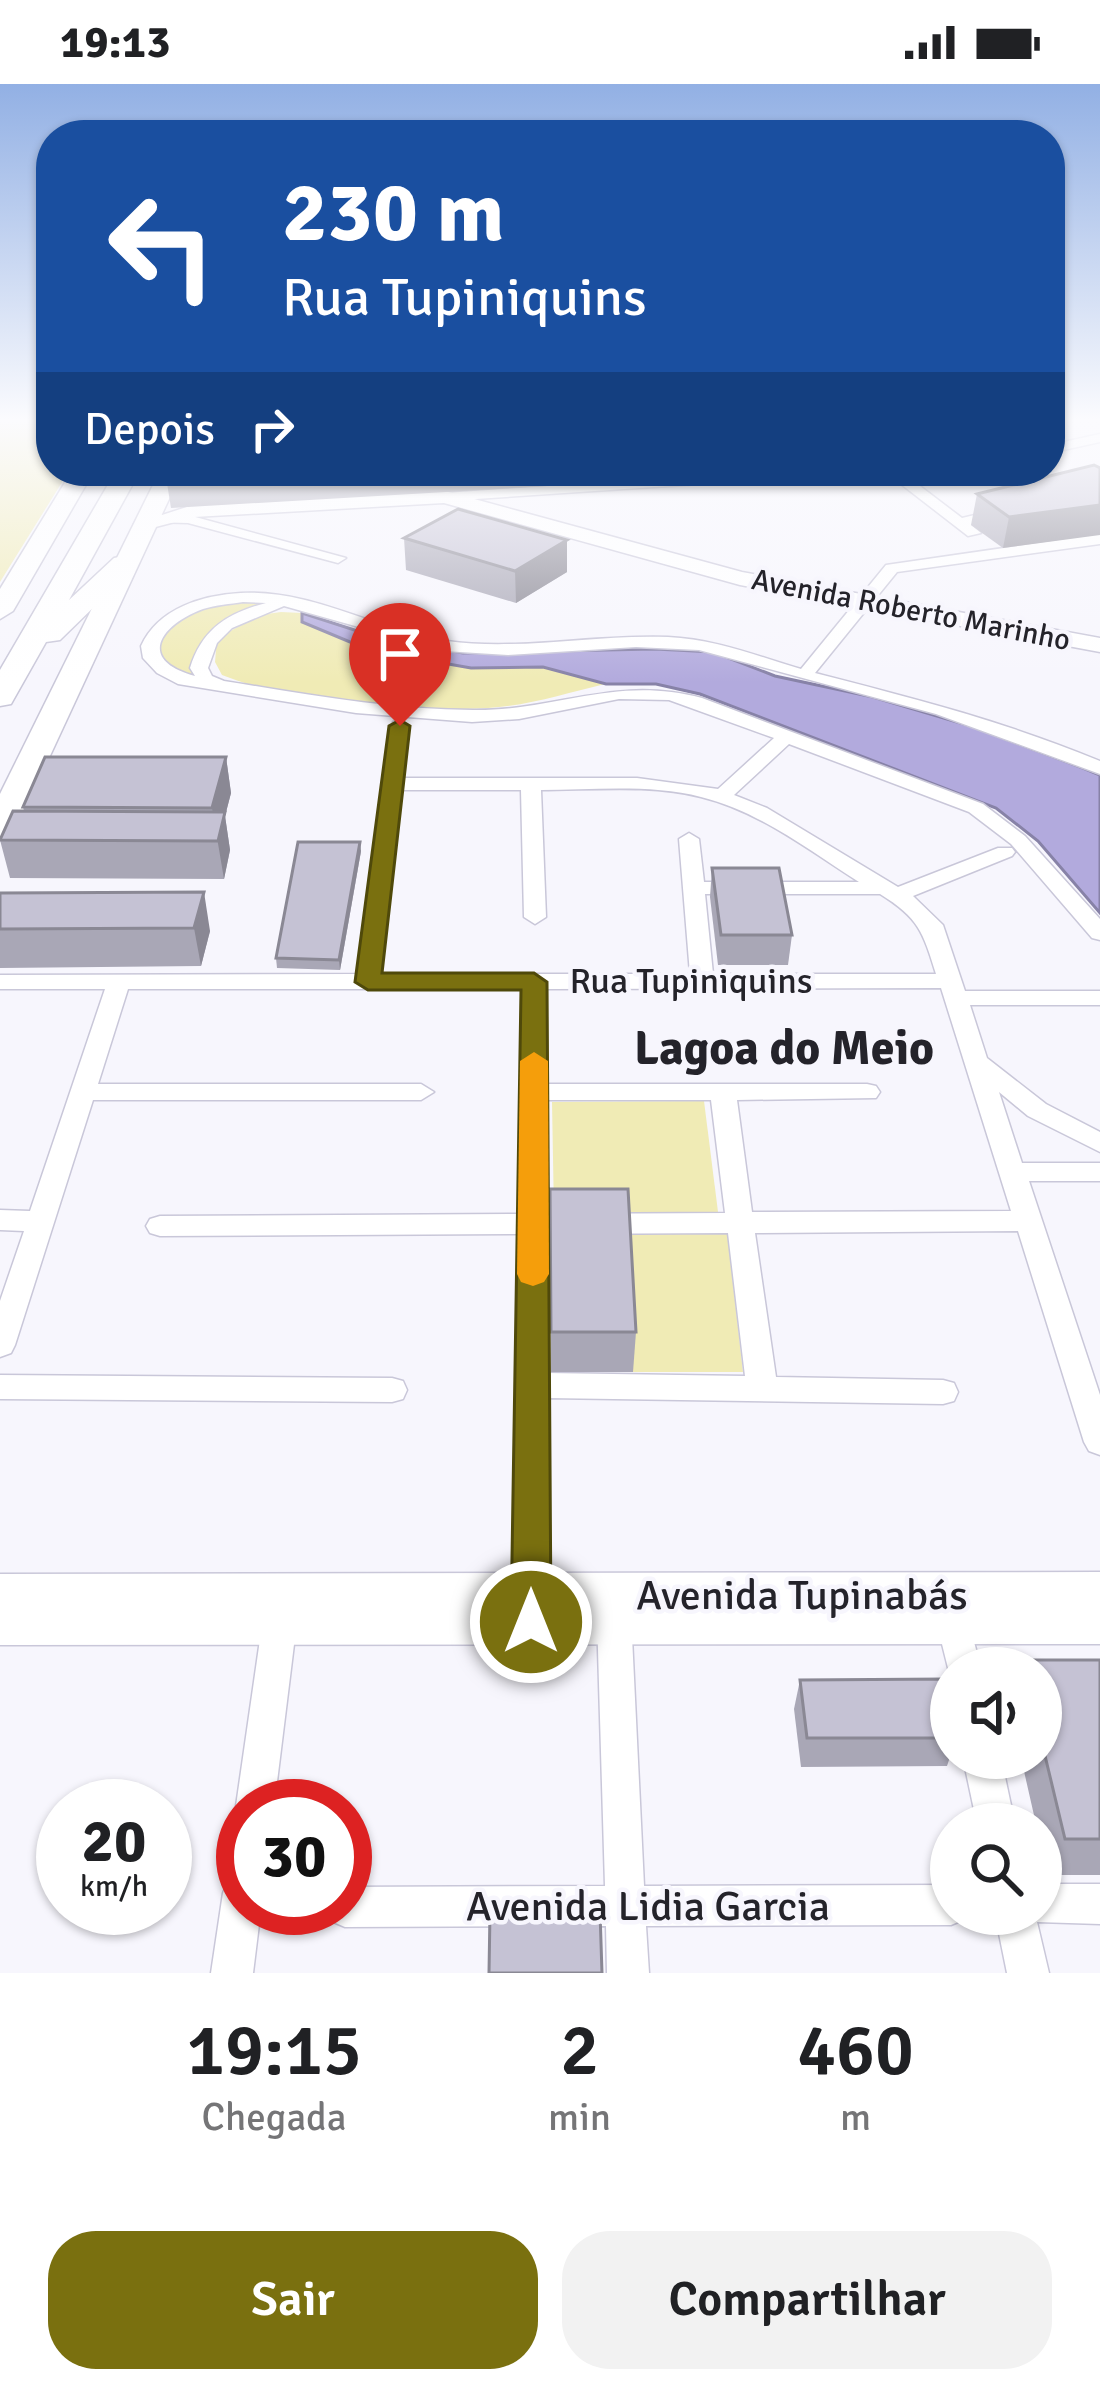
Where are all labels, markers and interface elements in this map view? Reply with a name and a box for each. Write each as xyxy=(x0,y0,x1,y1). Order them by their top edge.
text: 19:13 xyxy=(60,15,170,70)
text: 230 m xyxy=(282,161,504,265)
icon: left xyxy=(84,168,240,324)
text: Rua Tupiniquins xyxy=(282,264,647,331)
icon: right xyxy=(239,396,305,462)
text: Depois xyxy=(84,402,215,457)
street label: Avenida Roberto Marinho xyxy=(748,561,1074,659)
pin xyxy=(349,603,451,726)
icon: arrive xyxy=(367,621,433,687)
street label: Rua Tupiniquins xyxy=(569,959,813,1004)
district label: Lagoa do Meio xyxy=(634,1019,934,1078)
position arrow xyxy=(468,1559,594,1685)
street label: Avenida Tupinabás xyxy=(636,1570,968,1621)
map controls xyxy=(930,1647,1062,1935)
button: sound xyxy=(930,1647,1062,1779)
speed limit sign: 30 xyxy=(216,1779,372,1935)
button: search xyxy=(930,1803,1062,1935)
text: 20 xyxy=(82,1805,146,1879)
text: km/h xyxy=(80,1868,148,1905)
street label: Avenida Lidia Garcia xyxy=(466,1881,830,1932)
text: 19:15 xyxy=(186,2006,362,2095)
text: 2 xyxy=(560,2006,599,2095)
text: 460 xyxy=(797,2006,914,2095)
text: Chegada xyxy=(202,2093,347,2141)
text: min xyxy=(548,2093,611,2141)
text: m xyxy=(840,2093,871,2141)
button: Sair xyxy=(48,2231,538,2369)
button: Compartilhar xyxy=(562,2231,1052,2369)

